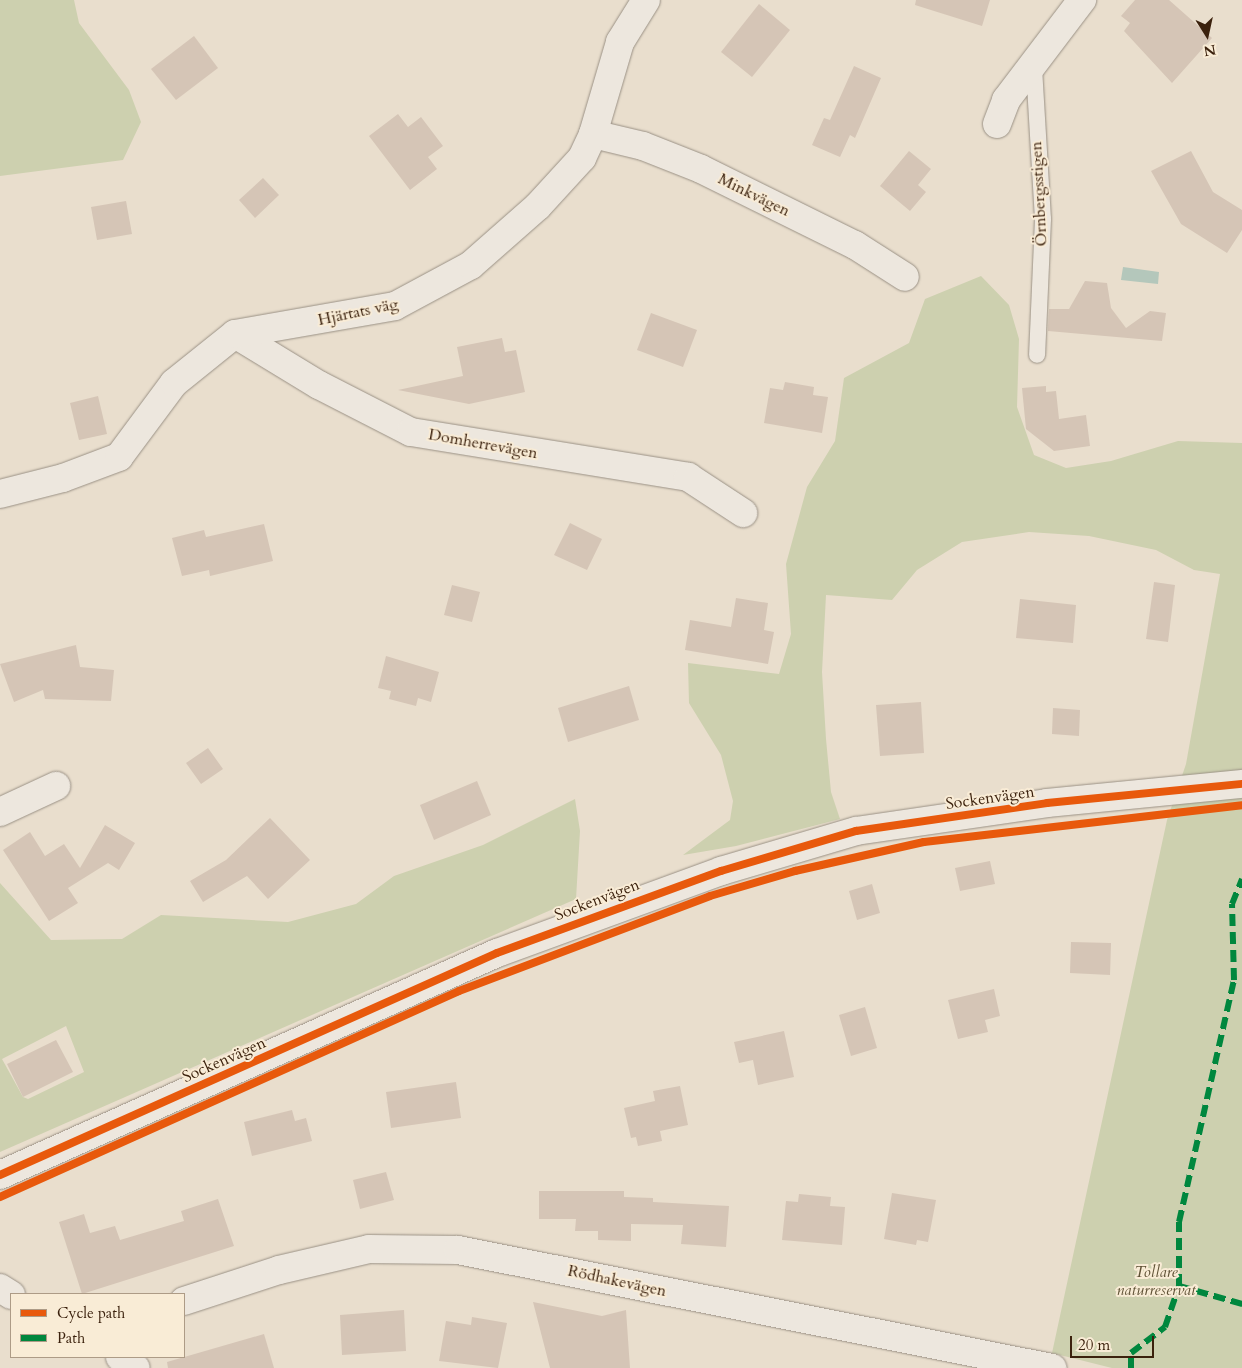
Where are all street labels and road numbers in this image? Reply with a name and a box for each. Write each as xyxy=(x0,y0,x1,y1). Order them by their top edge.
street label: Örnbergsstigen xyxy=(1027,141,1051,247)
street label: Minkvägen xyxy=(715,169,793,221)
street label: Hjärtats väg xyxy=(316,294,400,330)
street label: Domherrevägen xyxy=(427,425,539,463)
street label: Sockenvägen xyxy=(944,782,1036,814)
street label: Sockenvägen xyxy=(552,875,642,925)
street label: Sockenvägen xyxy=(179,1033,269,1087)
street label: Rödhakevägen xyxy=(566,1261,668,1301)

